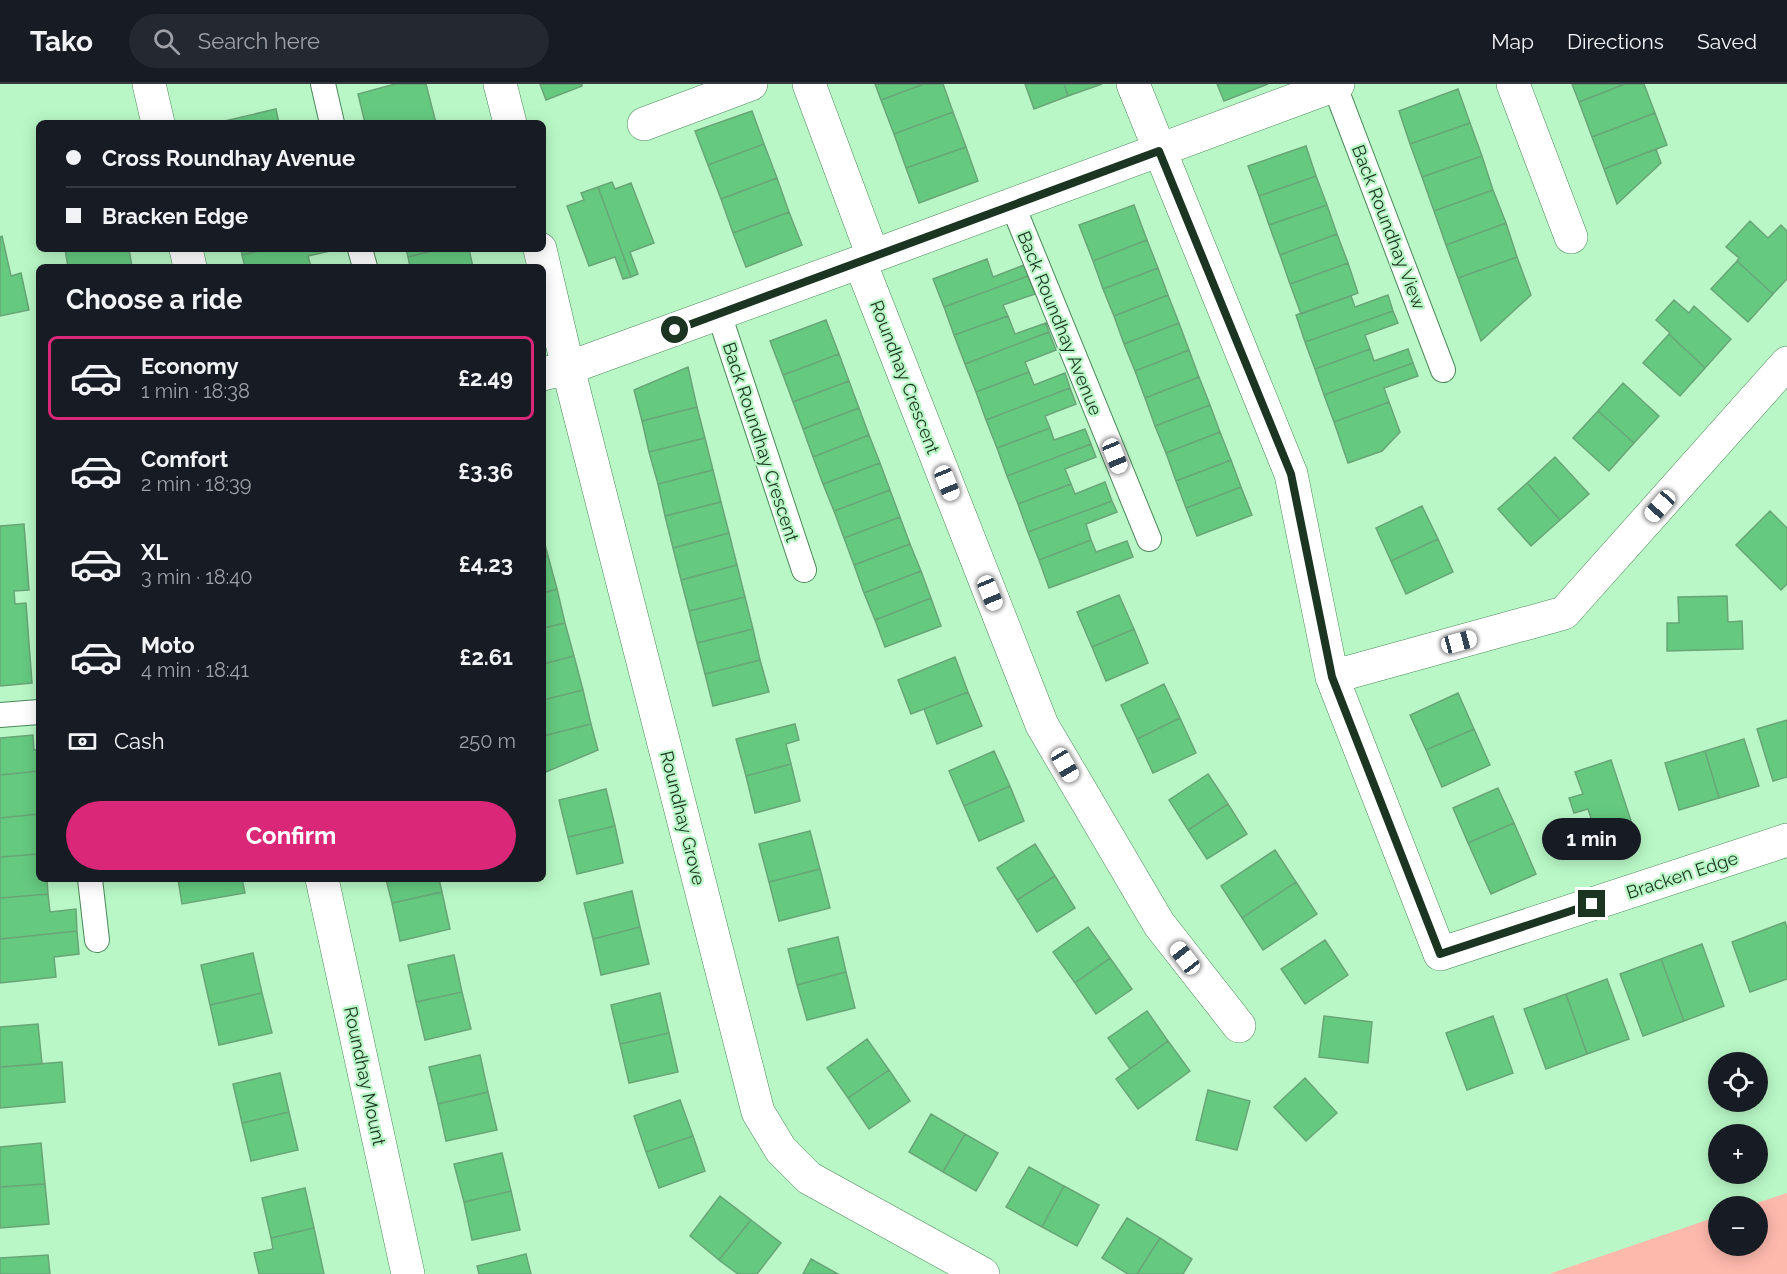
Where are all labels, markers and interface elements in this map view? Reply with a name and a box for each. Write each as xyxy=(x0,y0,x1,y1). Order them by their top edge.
search box xyxy=(129,14,549,68)
text: Tako xyxy=(30,25,93,58)
icon: search xyxy=(150,25,183,58)
text: Search here xyxy=(198,28,320,54)
text: Map xyxy=(1491,29,1534,54)
text: Directions xyxy=(1567,29,1664,54)
text: Saved xyxy=(1697,29,1757,54)
street label: Back Roundhay View xyxy=(1348,142,1430,313)
text: Cross Roundhay Avenue xyxy=(102,145,355,171)
text: Bracken Edge xyxy=(102,203,248,229)
street label: Back Roundhay Avenue xyxy=(1013,228,1107,419)
text: Choose a ride xyxy=(66,284,242,315)
street label: Roundhay Crescent xyxy=(866,297,944,457)
route start xyxy=(661,316,688,343)
street label: Back Roundhay Crescent xyxy=(719,340,803,544)
icon: car xyxy=(69,351,123,405)
text: Economy xyxy=(141,353,239,379)
text: £2.49 xyxy=(458,365,513,391)
text: 1 min · 18:38 xyxy=(141,379,250,403)
car xyxy=(1100,436,1130,476)
icon: car xyxy=(69,444,123,498)
text: Comfort xyxy=(141,446,228,472)
text: £3.36 xyxy=(458,458,513,484)
car xyxy=(932,463,962,503)
text: 2 min · 18:39 xyxy=(141,472,251,496)
car xyxy=(1641,487,1679,525)
icon: car xyxy=(69,537,123,591)
text: XL xyxy=(141,539,168,565)
text: £4.23 xyxy=(459,551,513,577)
text: 3 min · 18:40 xyxy=(141,565,253,589)
car xyxy=(975,573,1005,613)
car xyxy=(1439,629,1479,655)
icon: car xyxy=(69,630,123,684)
text: Moto xyxy=(141,632,195,658)
text: £2.61 xyxy=(459,644,513,670)
text: 4 min · 18:41 xyxy=(141,658,249,682)
icon: cash xyxy=(66,725,99,758)
text: Cash xyxy=(114,728,165,754)
text: 250 m xyxy=(459,729,516,753)
car xyxy=(1048,745,1082,785)
street label: Roundhay Grove xyxy=(656,749,710,888)
button: Confirm xyxy=(66,801,516,870)
callout: 1 min xyxy=(1542,817,1642,859)
text: 1 min xyxy=(1566,827,1617,851)
street label: Bracken Edge xyxy=(1623,847,1741,903)
route end xyxy=(1578,890,1605,917)
car xyxy=(1167,938,1203,978)
street label: Roundhay Mount xyxy=(340,1004,390,1148)
map controls xyxy=(1708,1052,1768,1256)
button: locate xyxy=(1708,1052,1768,1112)
button: + xyxy=(1708,1124,1768,1184)
button: − xyxy=(1708,1196,1768,1256)

